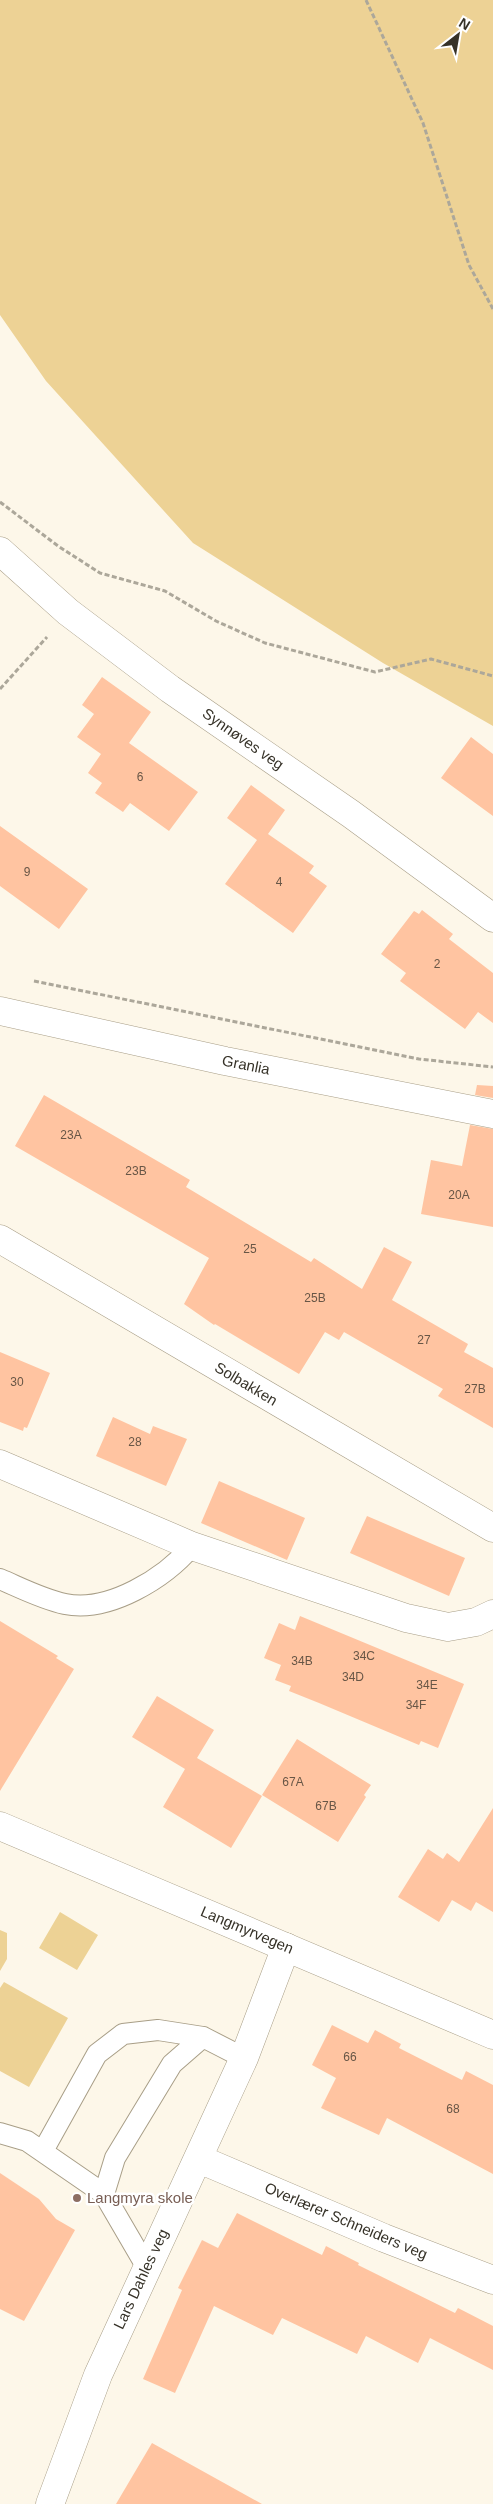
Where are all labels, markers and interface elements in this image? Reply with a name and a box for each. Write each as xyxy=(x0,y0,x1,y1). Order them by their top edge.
north arrow xyxy=(433,10,483,60)
text: N xyxy=(456,14,473,33)
street label: Synnøves veg xyxy=(199,704,287,773)
house number: 6 xyxy=(137,770,144,784)
house number: 9 xyxy=(24,865,31,879)
house number: 4 xyxy=(276,875,283,889)
house number: 2 xyxy=(434,957,441,971)
street label: Granlia xyxy=(221,1052,272,1078)
house number: 23A xyxy=(60,1128,82,1142)
house number: 23B xyxy=(125,1164,147,1178)
house number: 20A xyxy=(448,1188,470,1202)
house number: 25 xyxy=(243,1242,257,1256)
house number: 25B xyxy=(304,1291,326,1305)
house number: 27 xyxy=(417,1333,431,1347)
street label: Solbakken xyxy=(212,1358,281,1409)
house number: 30 xyxy=(10,1375,24,1389)
house number: 27B xyxy=(464,1382,486,1396)
house number: 28 xyxy=(128,1435,142,1449)
house number: 34C xyxy=(353,1649,375,1663)
house number: 34B xyxy=(291,1654,313,1668)
house number: 34D xyxy=(342,1670,364,1684)
house number: 34E xyxy=(416,1678,438,1692)
house number: 34F xyxy=(406,1698,426,1712)
house number: 67A xyxy=(282,1775,304,1789)
house number: 67B xyxy=(315,1799,337,1813)
street label: Langmyrvegen xyxy=(198,1902,296,1957)
house number: 66 xyxy=(343,2050,357,2064)
house number: 68 xyxy=(446,2102,460,2116)
street label: Overlærer Schneiders veg xyxy=(262,2179,430,2263)
place label: Langmyra skole xyxy=(87,2189,193,2206)
marker: Langmyra skole xyxy=(71,2192,83,2204)
street label: Lars Dahles veg xyxy=(110,2226,171,2332)

